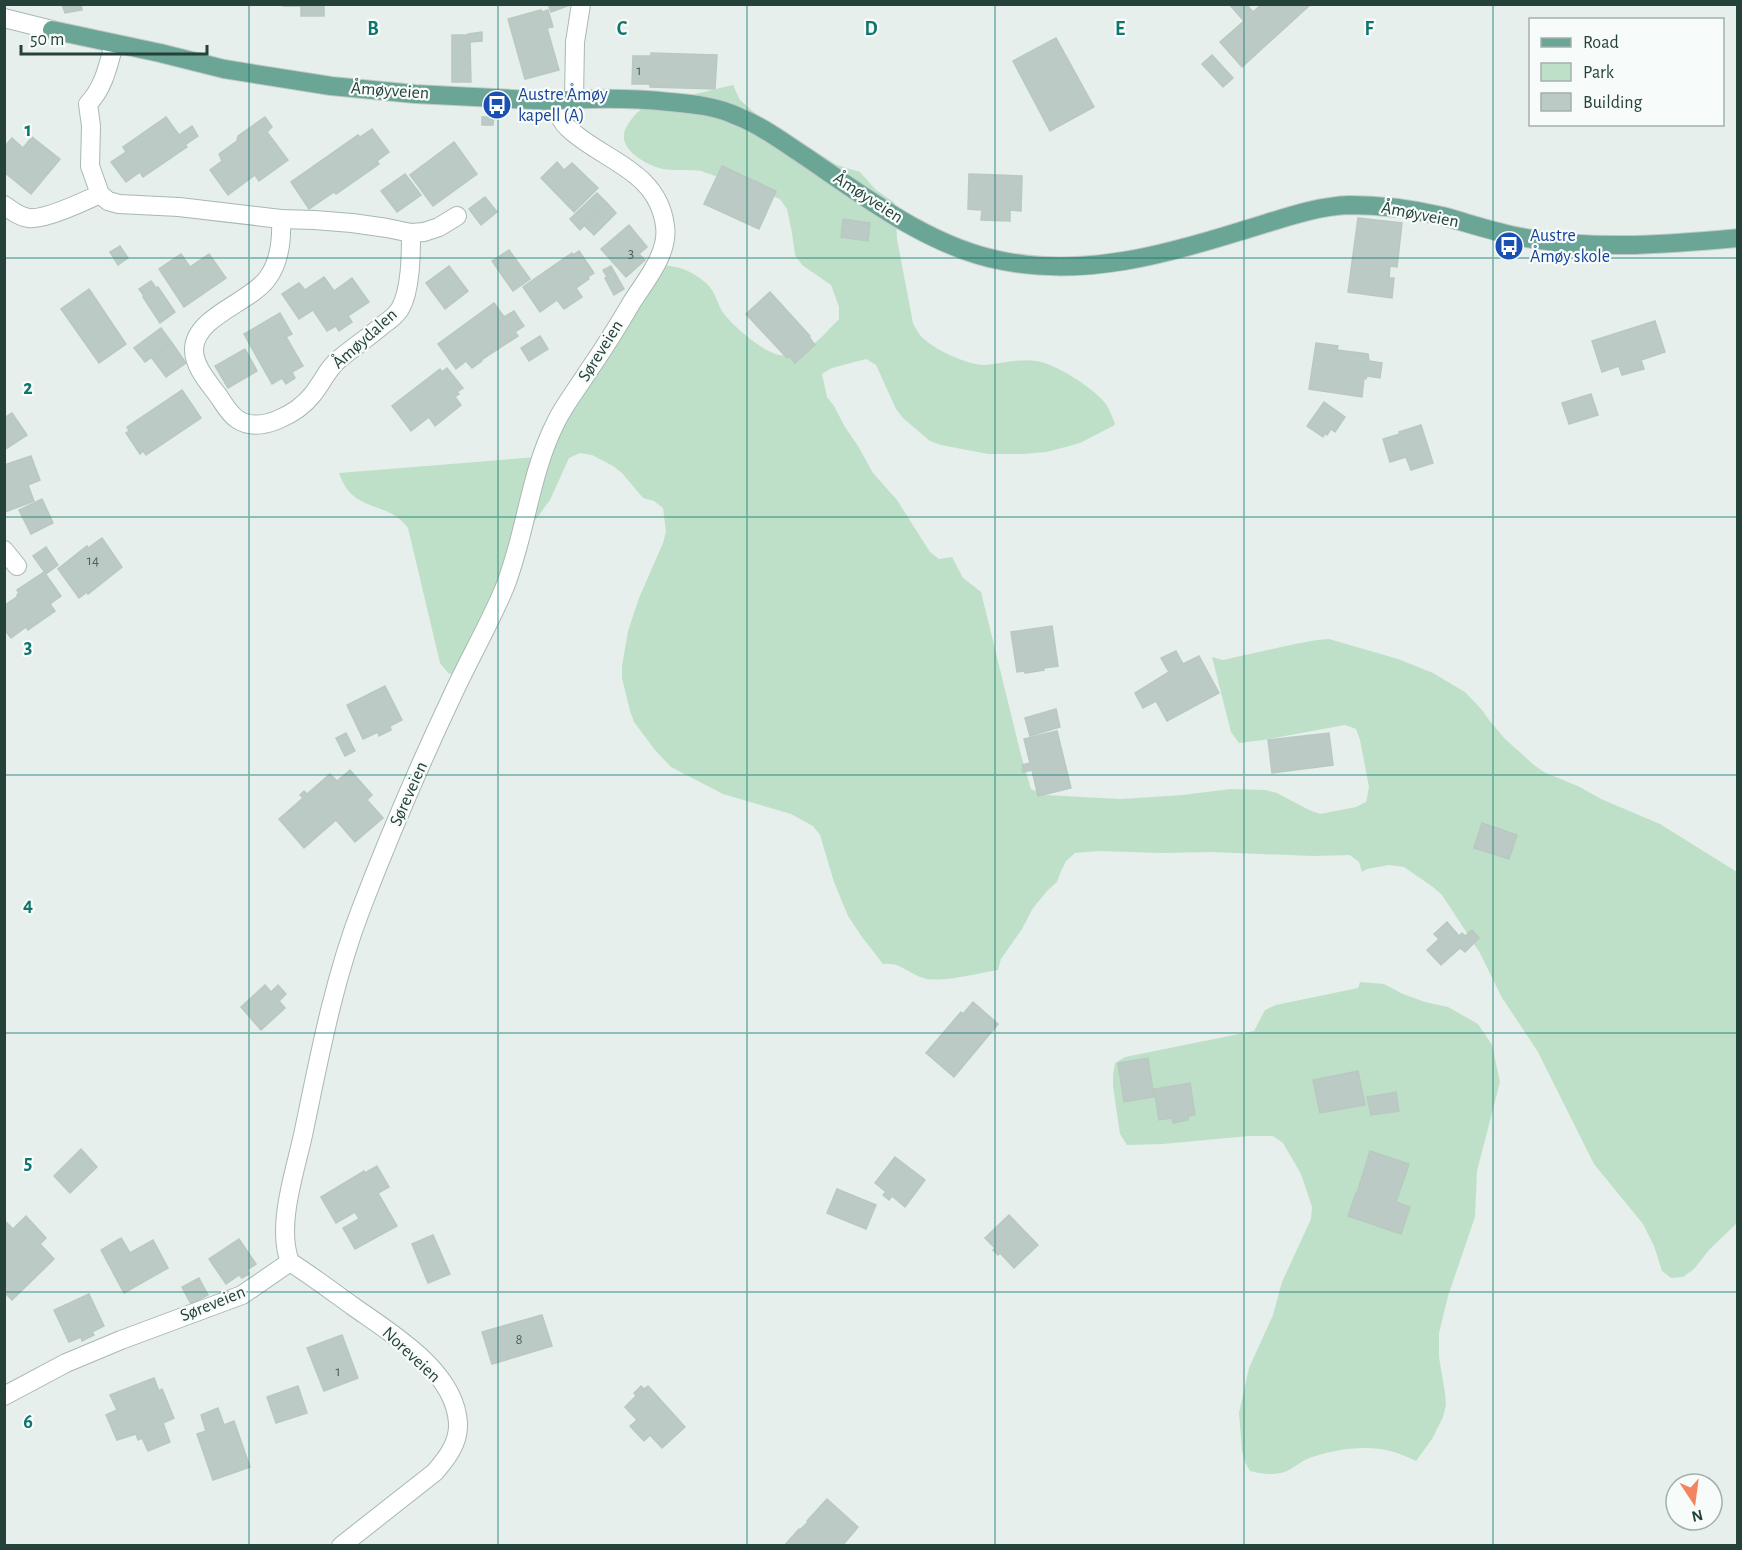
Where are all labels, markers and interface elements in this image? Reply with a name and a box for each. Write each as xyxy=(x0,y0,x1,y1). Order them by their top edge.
scale bar xyxy=(21,18,207,56)
legend xyxy=(1529,18,1724,126)
text: B xyxy=(367,19,379,39)
text: C xyxy=(617,19,628,39)
text: D xyxy=(864,19,878,39)
text: E xyxy=(1115,19,1125,39)
text: F xyxy=(1364,19,1374,39)
text: 50 m xyxy=(30,31,64,49)
text: Road xyxy=(1583,34,1619,52)
house number: 1 xyxy=(636,63,642,78)
text: Park xyxy=(1583,64,1615,82)
street label: Åmøyveien xyxy=(350,76,430,103)
place label: Austre Åmøy kapell (A) xyxy=(518,83,608,125)
bus stop icon: Austre Åmøy kapell (A) xyxy=(481,89,513,121)
text: Building xyxy=(1583,94,1643,112)
text: 1 xyxy=(24,120,32,140)
street label: Åmøyveien xyxy=(830,167,907,227)
street label: Åmøyveien xyxy=(1380,196,1461,231)
place label: Austre Åmøy skole xyxy=(1530,227,1610,266)
bus stop icon: Austre Åmøy skole xyxy=(1493,230,1525,262)
house number: 3 xyxy=(628,246,634,261)
street label: Åmøydalen xyxy=(327,303,401,373)
street label: Søreveien xyxy=(575,317,627,385)
text: 2 xyxy=(23,378,33,398)
house number: 14 xyxy=(87,553,99,568)
text: 3 xyxy=(24,637,32,657)
street label: Søreveien xyxy=(387,759,431,829)
text: 4 xyxy=(23,895,33,915)
text: 5 xyxy=(24,1153,32,1173)
street label: Søreveien xyxy=(178,1283,248,1325)
street label: Noreveien xyxy=(378,1324,444,1386)
house number: 8 xyxy=(515,1332,523,1347)
house number: 1 xyxy=(335,1364,341,1379)
text: 6 xyxy=(23,1412,33,1432)
north arrow xyxy=(1664,1472,1724,1532)
text: N xyxy=(1690,1507,1704,1525)

